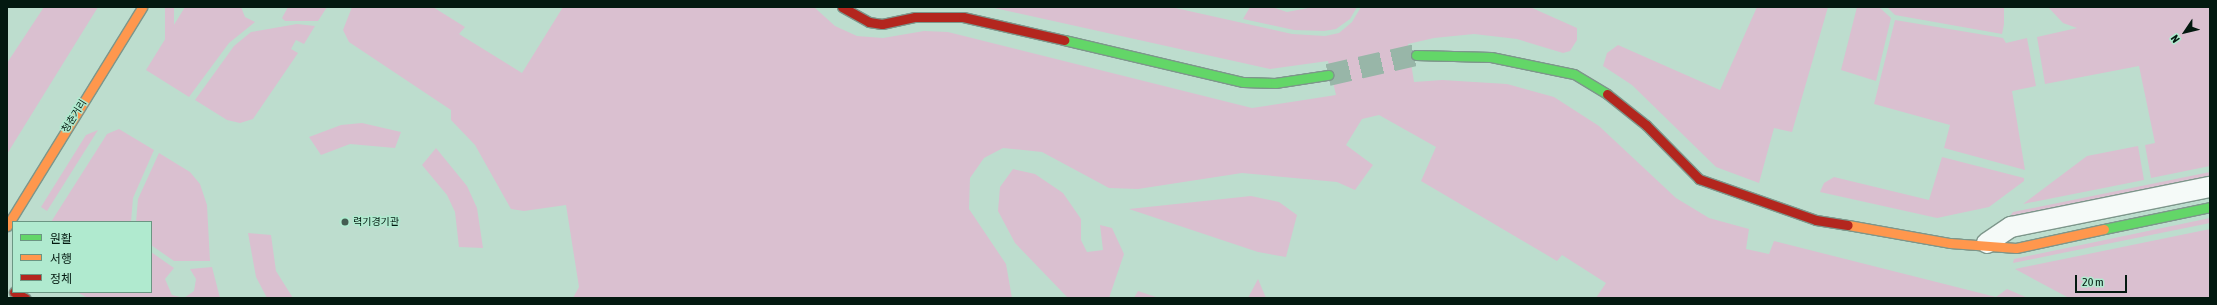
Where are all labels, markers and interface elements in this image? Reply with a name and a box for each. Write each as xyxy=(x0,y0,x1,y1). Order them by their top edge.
north arrow xyxy=(2165,12,2205,52)
text: N xyxy=(2168,33,2182,45)
street label: 청춘거리 xyxy=(59,97,89,135)
place label: 력기경기관 xyxy=(353,216,399,228)
marker: 력기경기관 xyxy=(340,217,350,227)
legend xyxy=(12,221,152,293)
text: 원활 xyxy=(50,232,72,246)
text: 서행 xyxy=(50,252,72,266)
scale bar xyxy=(2077,267,2129,293)
text: 정체 xyxy=(50,272,72,286)
text: 20 m xyxy=(2082,275,2104,289)

